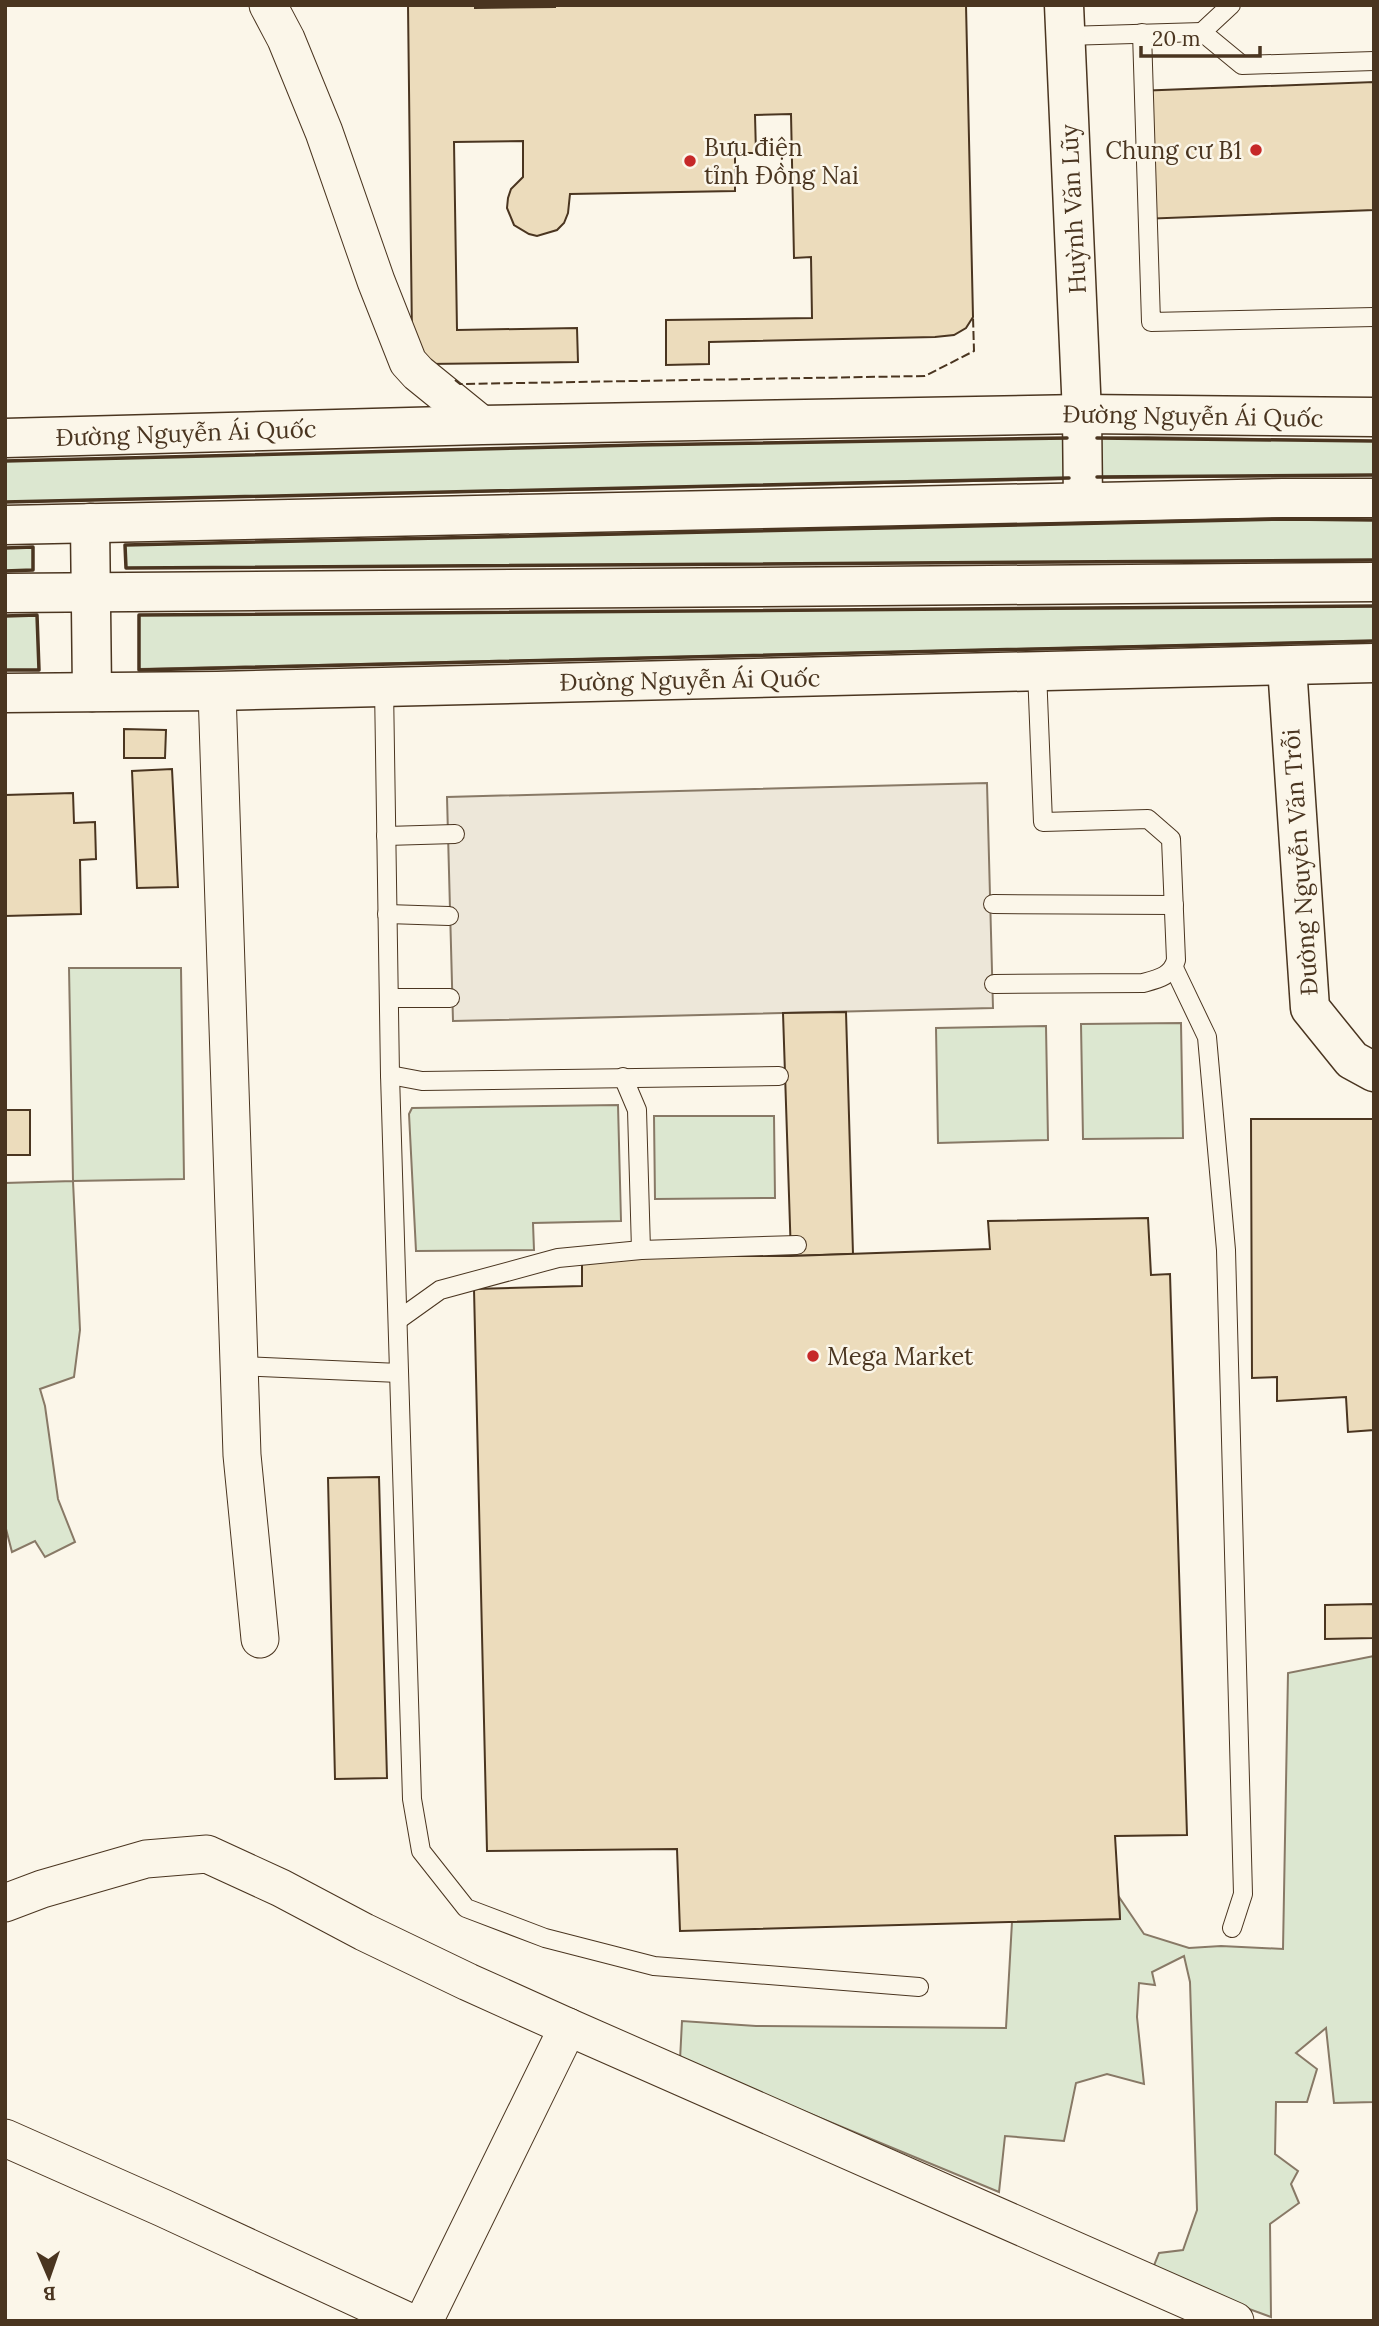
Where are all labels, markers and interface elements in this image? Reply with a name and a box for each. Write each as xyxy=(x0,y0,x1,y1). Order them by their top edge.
scale bar xyxy=(1141,14,1260,58)
text: 20 m xyxy=(1152,25,1201,52)
street label: Huỳnh Văn Lũy xyxy=(1053,123,1093,295)
place label: Bưu điện tỉnh Đồng Nai xyxy=(704,132,859,191)
place label: Chung cư B1 xyxy=(1105,135,1242,166)
marker: Chung cư B1 xyxy=(1248,142,1264,158)
marker: Bưu điện tỉnh Đồng Nai xyxy=(682,153,698,169)
street label: Đường Nguyễn Ái Quốc xyxy=(1062,398,1324,434)
street label: Đường Nguyễn Ái Quốc xyxy=(55,413,317,453)
street label: Đường Nguyễn Ái Quốc xyxy=(559,662,821,698)
street label: Đường Nguyễn Văn Trỗi xyxy=(1275,728,1325,996)
place label: Mega Market xyxy=(827,1341,974,1372)
marker: Mega Market xyxy=(805,1348,821,1364)
north arrow xyxy=(14,2242,84,2312)
text: B xyxy=(42,2282,56,2306)

